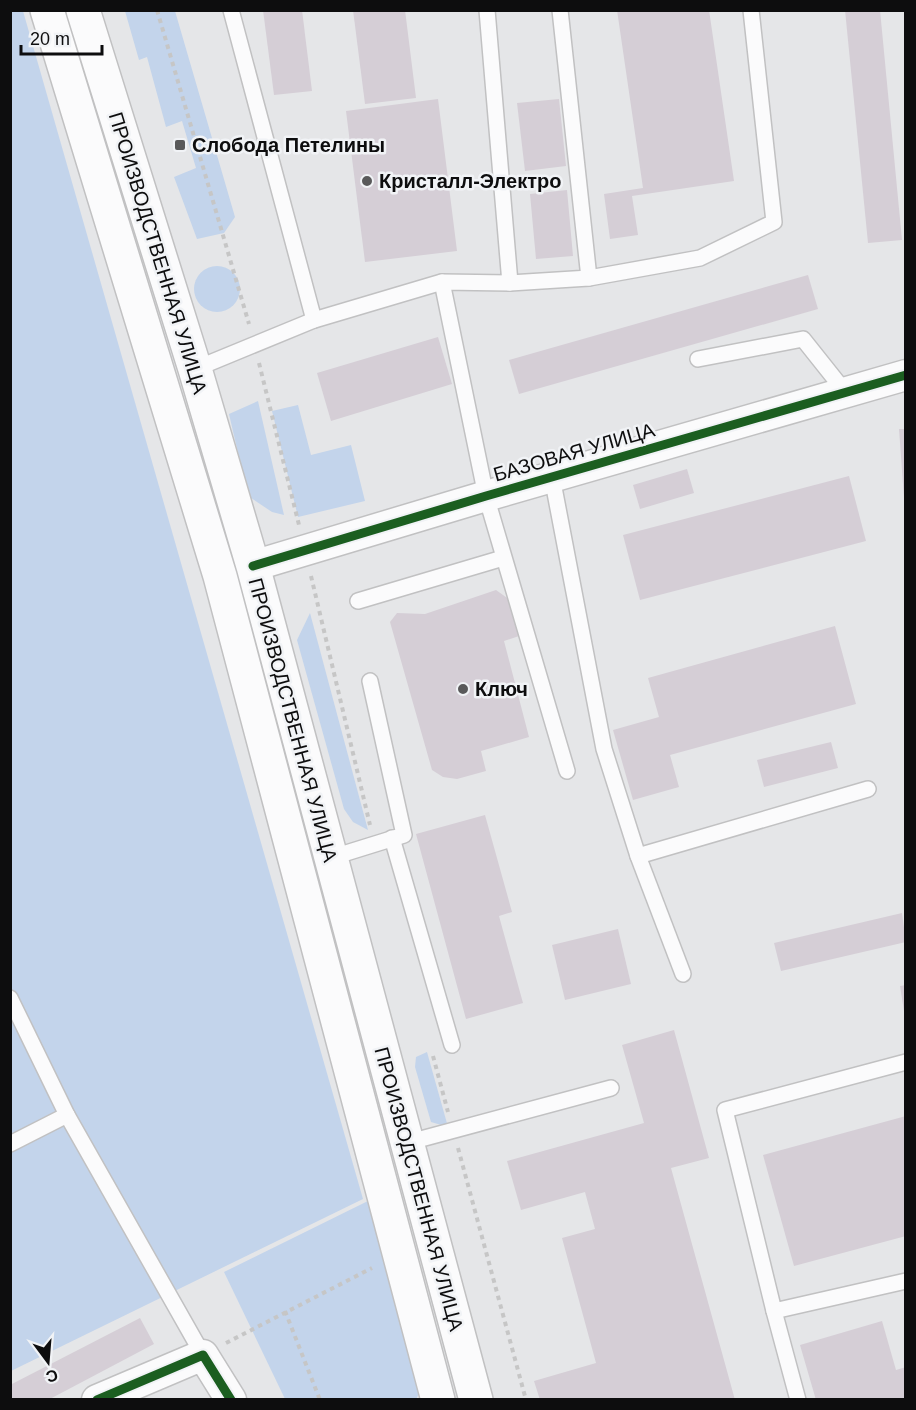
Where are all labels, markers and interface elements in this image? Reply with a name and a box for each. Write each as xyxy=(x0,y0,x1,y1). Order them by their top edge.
scale bar xyxy=(21,18,102,56)
text: 20 m xyxy=(30,29,70,49)
street label: ПРОИЗВОДСТВЕННАЯ УЛИЦА xyxy=(105,110,212,397)
place label: Слобода Петелины xyxy=(192,134,385,156)
marker: Слобода Петелины xyxy=(173,138,187,152)
place label: Кристалл-Электро xyxy=(379,170,561,192)
marker: Кристалл-Электро xyxy=(360,174,374,188)
street label: БАЗОВАЯ УЛИЦА xyxy=(491,418,658,486)
street label: ПРОИЗВОДСТВЕННАЯ УЛИЦА xyxy=(244,576,342,865)
place label: Ключ xyxy=(475,678,528,700)
marker: Ключ xyxy=(456,682,470,696)
street label: ПРОИЗВОДСТВЕННАЯ УЛИЦА xyxy=(370,1045,468,1334)
north arrow xyxy=(18,1332,78,1392)
text: С xyxy=(44,1366,60,1386)

